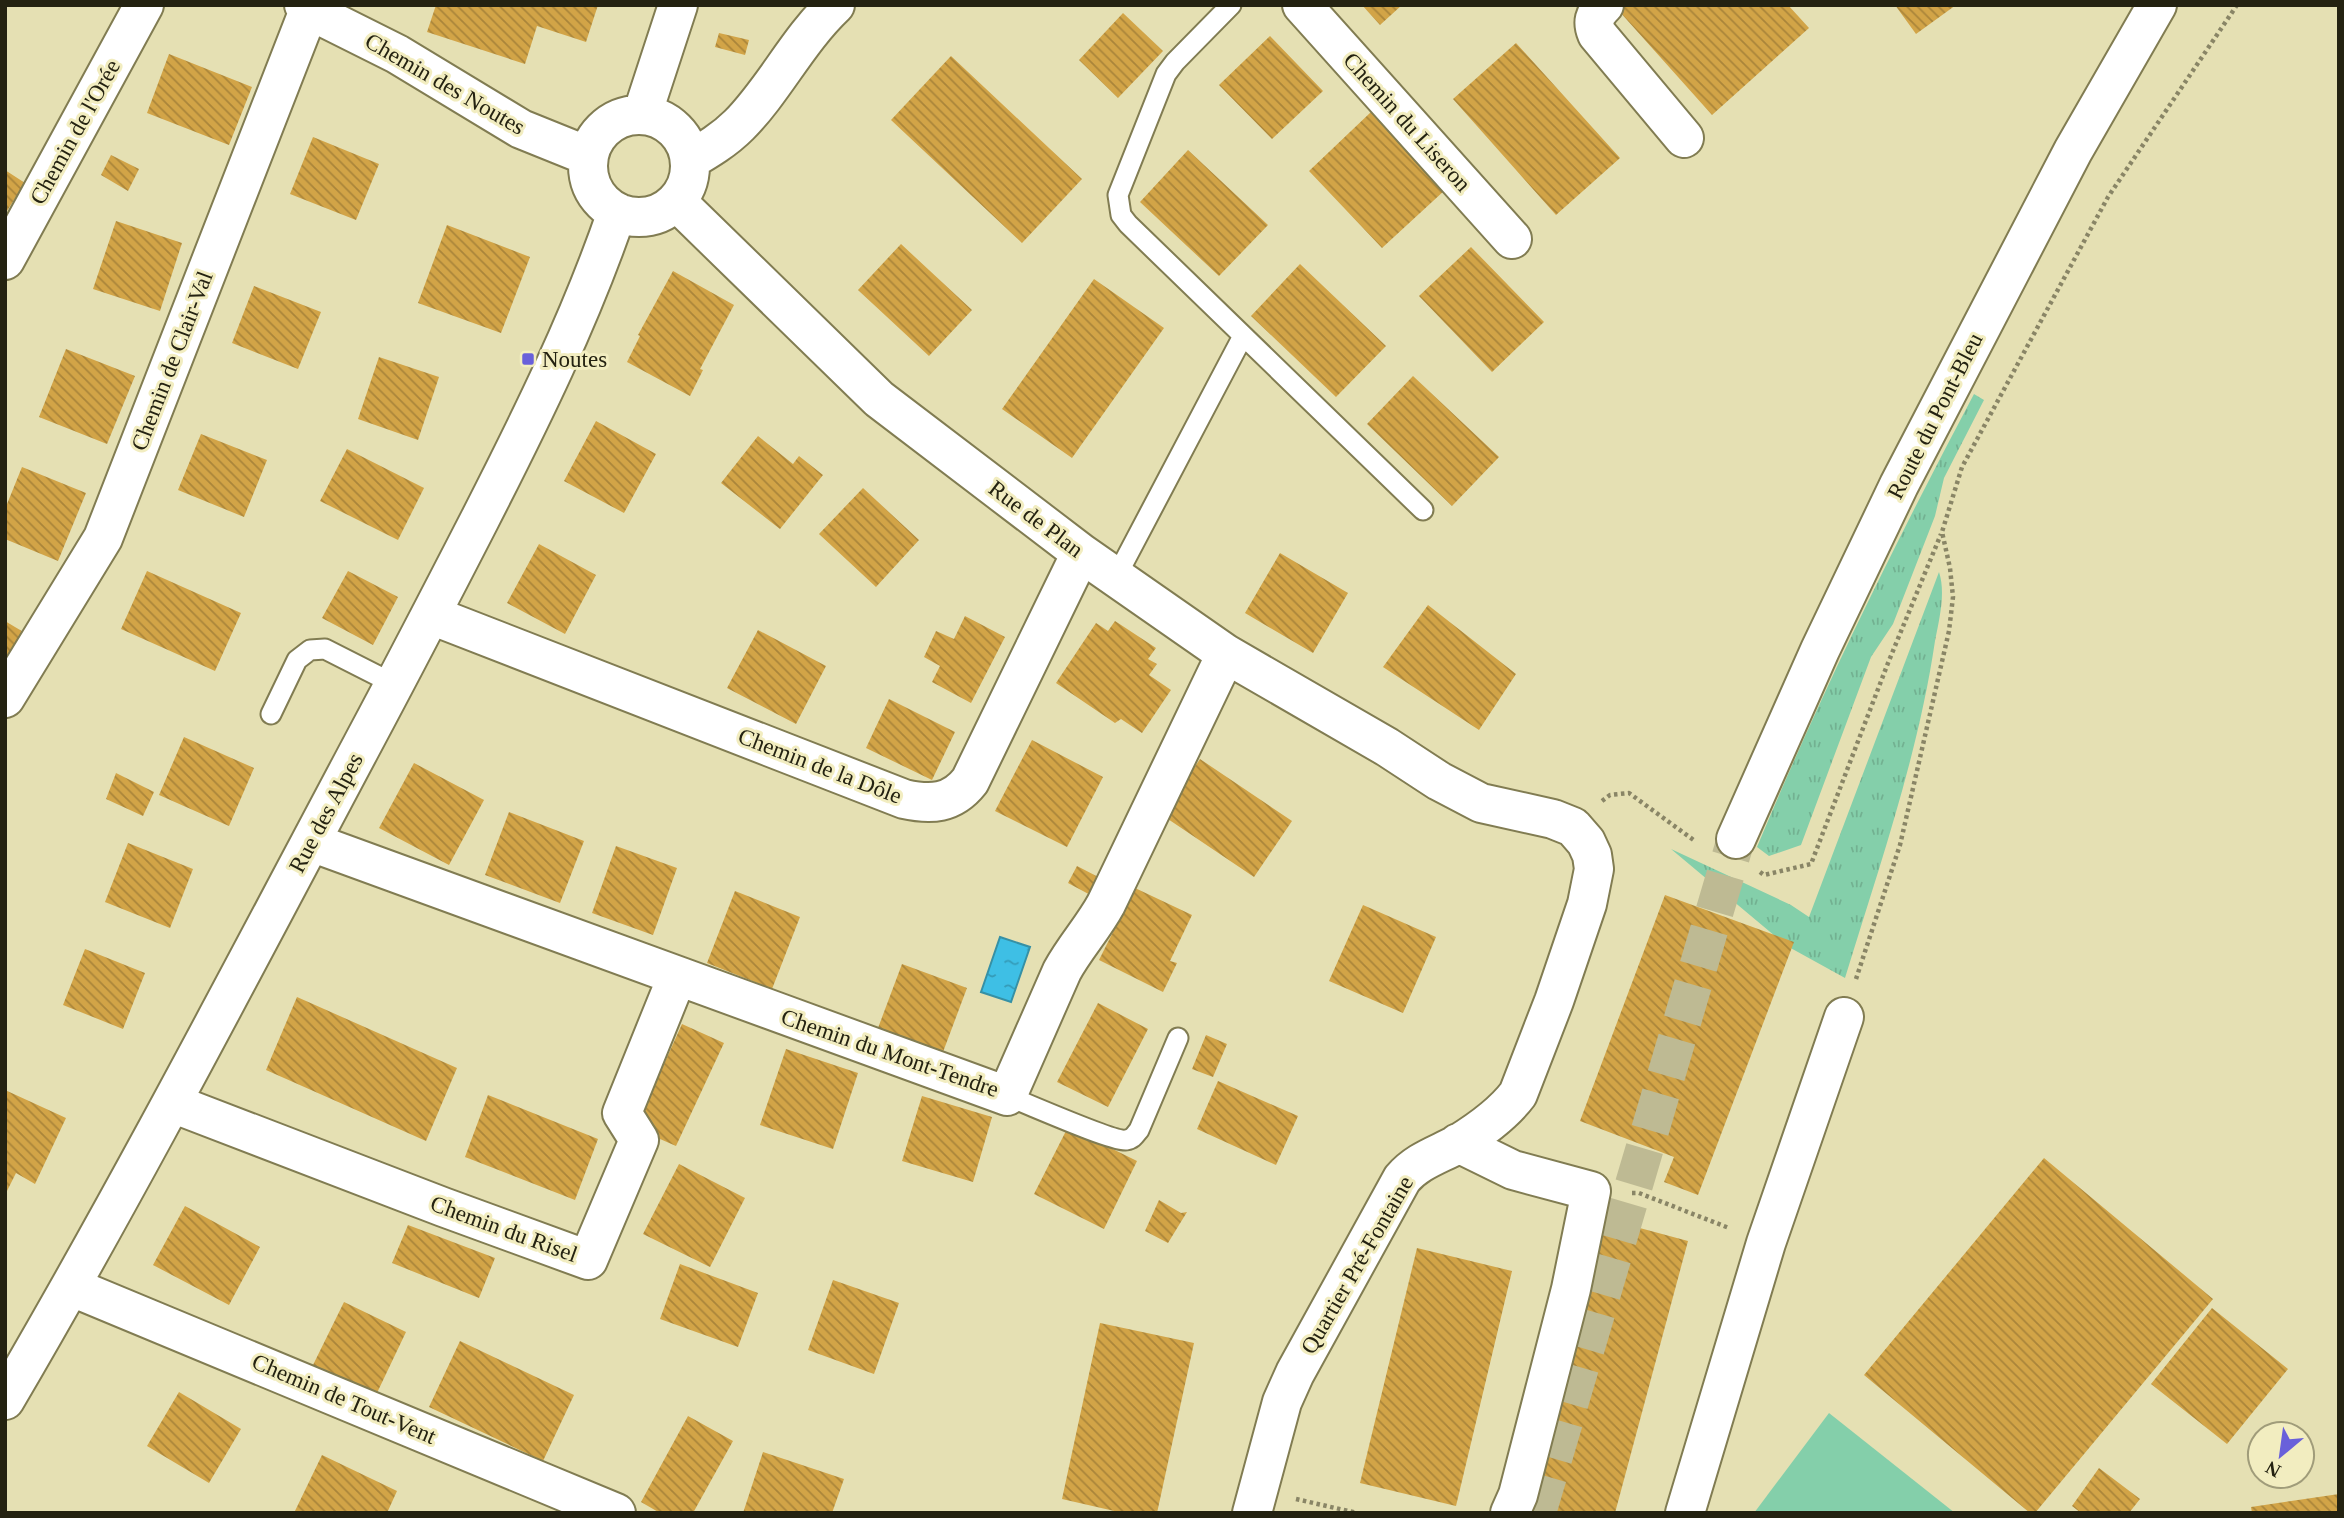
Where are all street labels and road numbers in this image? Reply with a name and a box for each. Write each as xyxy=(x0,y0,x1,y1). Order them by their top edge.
street label: Chemin des Noutes xyxy=(361,28,529,140)
street label: Chemin du Liseron xyxy=(1338,48,1476,197)
street label: Chemin de l'Orée xyxy=(25,55,125,209)
street label: Chemin de Clair-Val xyxy=(126,268,218,454)
street label: Route du Pont-Bleu xyxy=(1882,328,1988,503)
street label: Rue de Plan xyxy=(984,476,1088,563)
street label: Chemin de la Dôle xyxy=(735,723,905,809)
street label: Rue des Alpes xyxy=(284,749,368,877)
street label: Chemin du Mont-Tendre xyxy=(778,1004,1002,1102)
street label: Quartier Pré-Fontaine xyxy=(1296,1172,1418,1358)
street label: Chemin du Risel xyxy=(427,1191,581,1267)
street label: Chemin de Tout-Vent xyxy=(248,1349,440,1449)

